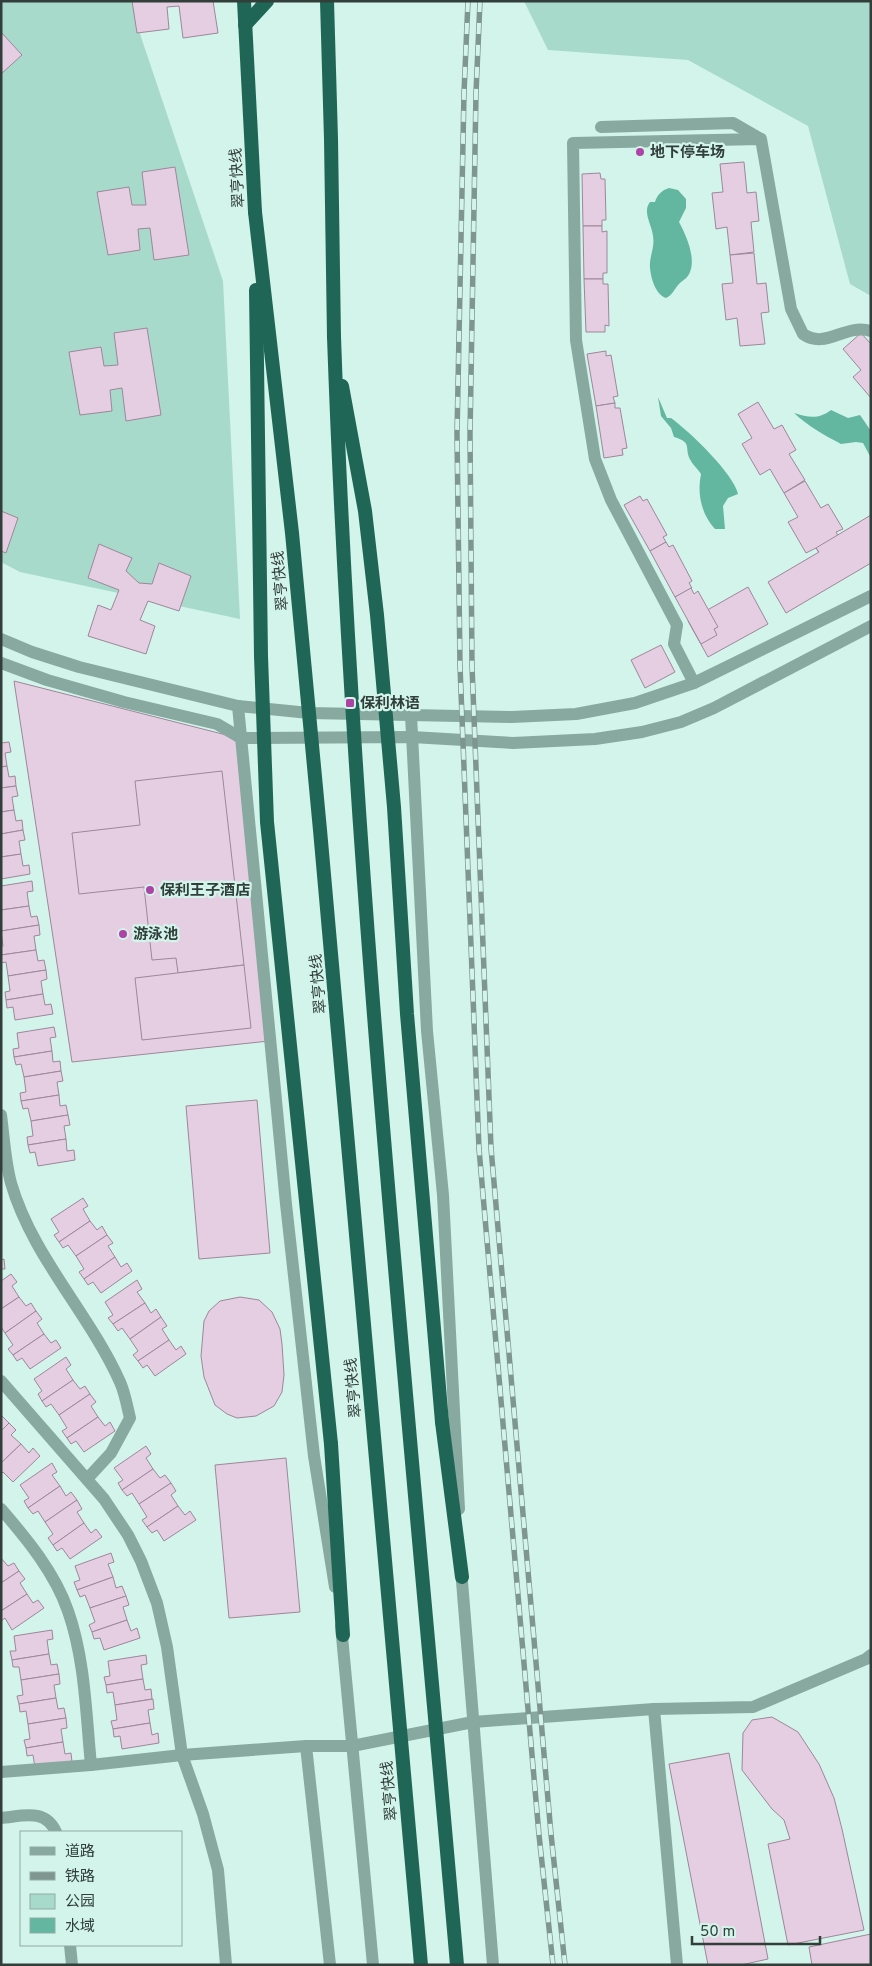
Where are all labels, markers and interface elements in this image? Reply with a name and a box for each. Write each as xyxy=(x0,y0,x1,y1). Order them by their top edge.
place label: 地下停车场 xyxy=(650,144,725,163)
marker: 地下停车场 xyxy=(634,146,646,158)
street label: 翠亨快线 xyxy=(227,147,250,208)
street label: 翠亨快线 xyxy=(269,550,294,612)
place label: 保利林语 xyxy=(360,695,420,714)
marker: 保利林语 xyxy=(344,697,356,709)
place label: 保利王子酒店 xyxy=(160,882,250,901)
marker: 保利王子酒店 xyxy=(144,884,156,896)
place label: 游泳池 xyxy=(133,926,178,945)
marker: 游泳池 xyxy=(117,928,129,940)
street label: 翠亨快线 xyxy=(307,953,332,1015)
street label: 翠亨快线 xyxy=(342,1357,367,1419)
street label: 翠亨快线 xyxy=(378,1760,403,1822)
legend xyxy=(20,1831,182,1946)
text: 道路 xyxy=(65,1843,95,1862)
text: 铁路 xyxy=(65,1868,95,1887)
text: 公园 xyxy=(65,1893,95,1912)
scale bar xyxy=(692,1914,820,1946)
text: 水域 xyxy=(65,1918,95,1937)
text: 50 m xyxy=(700,1923,735,1942)

